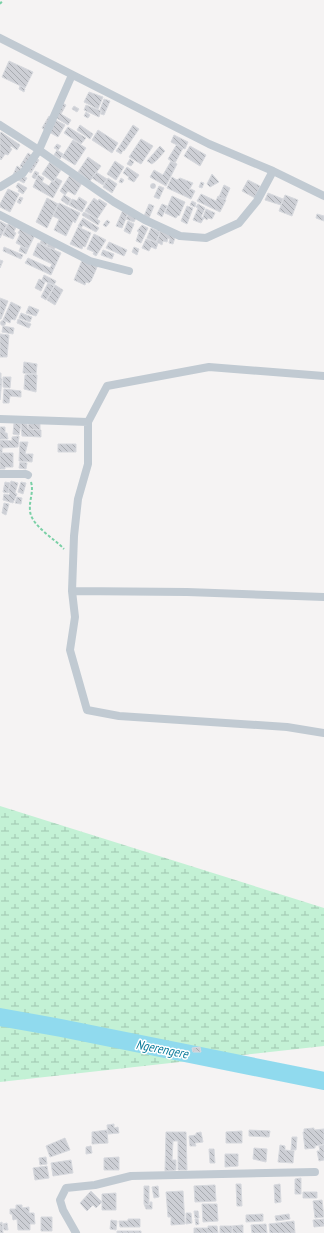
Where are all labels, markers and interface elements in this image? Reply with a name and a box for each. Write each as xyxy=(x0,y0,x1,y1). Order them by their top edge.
water label: Ngerengere xyxy=(135,1036,191,1063)

